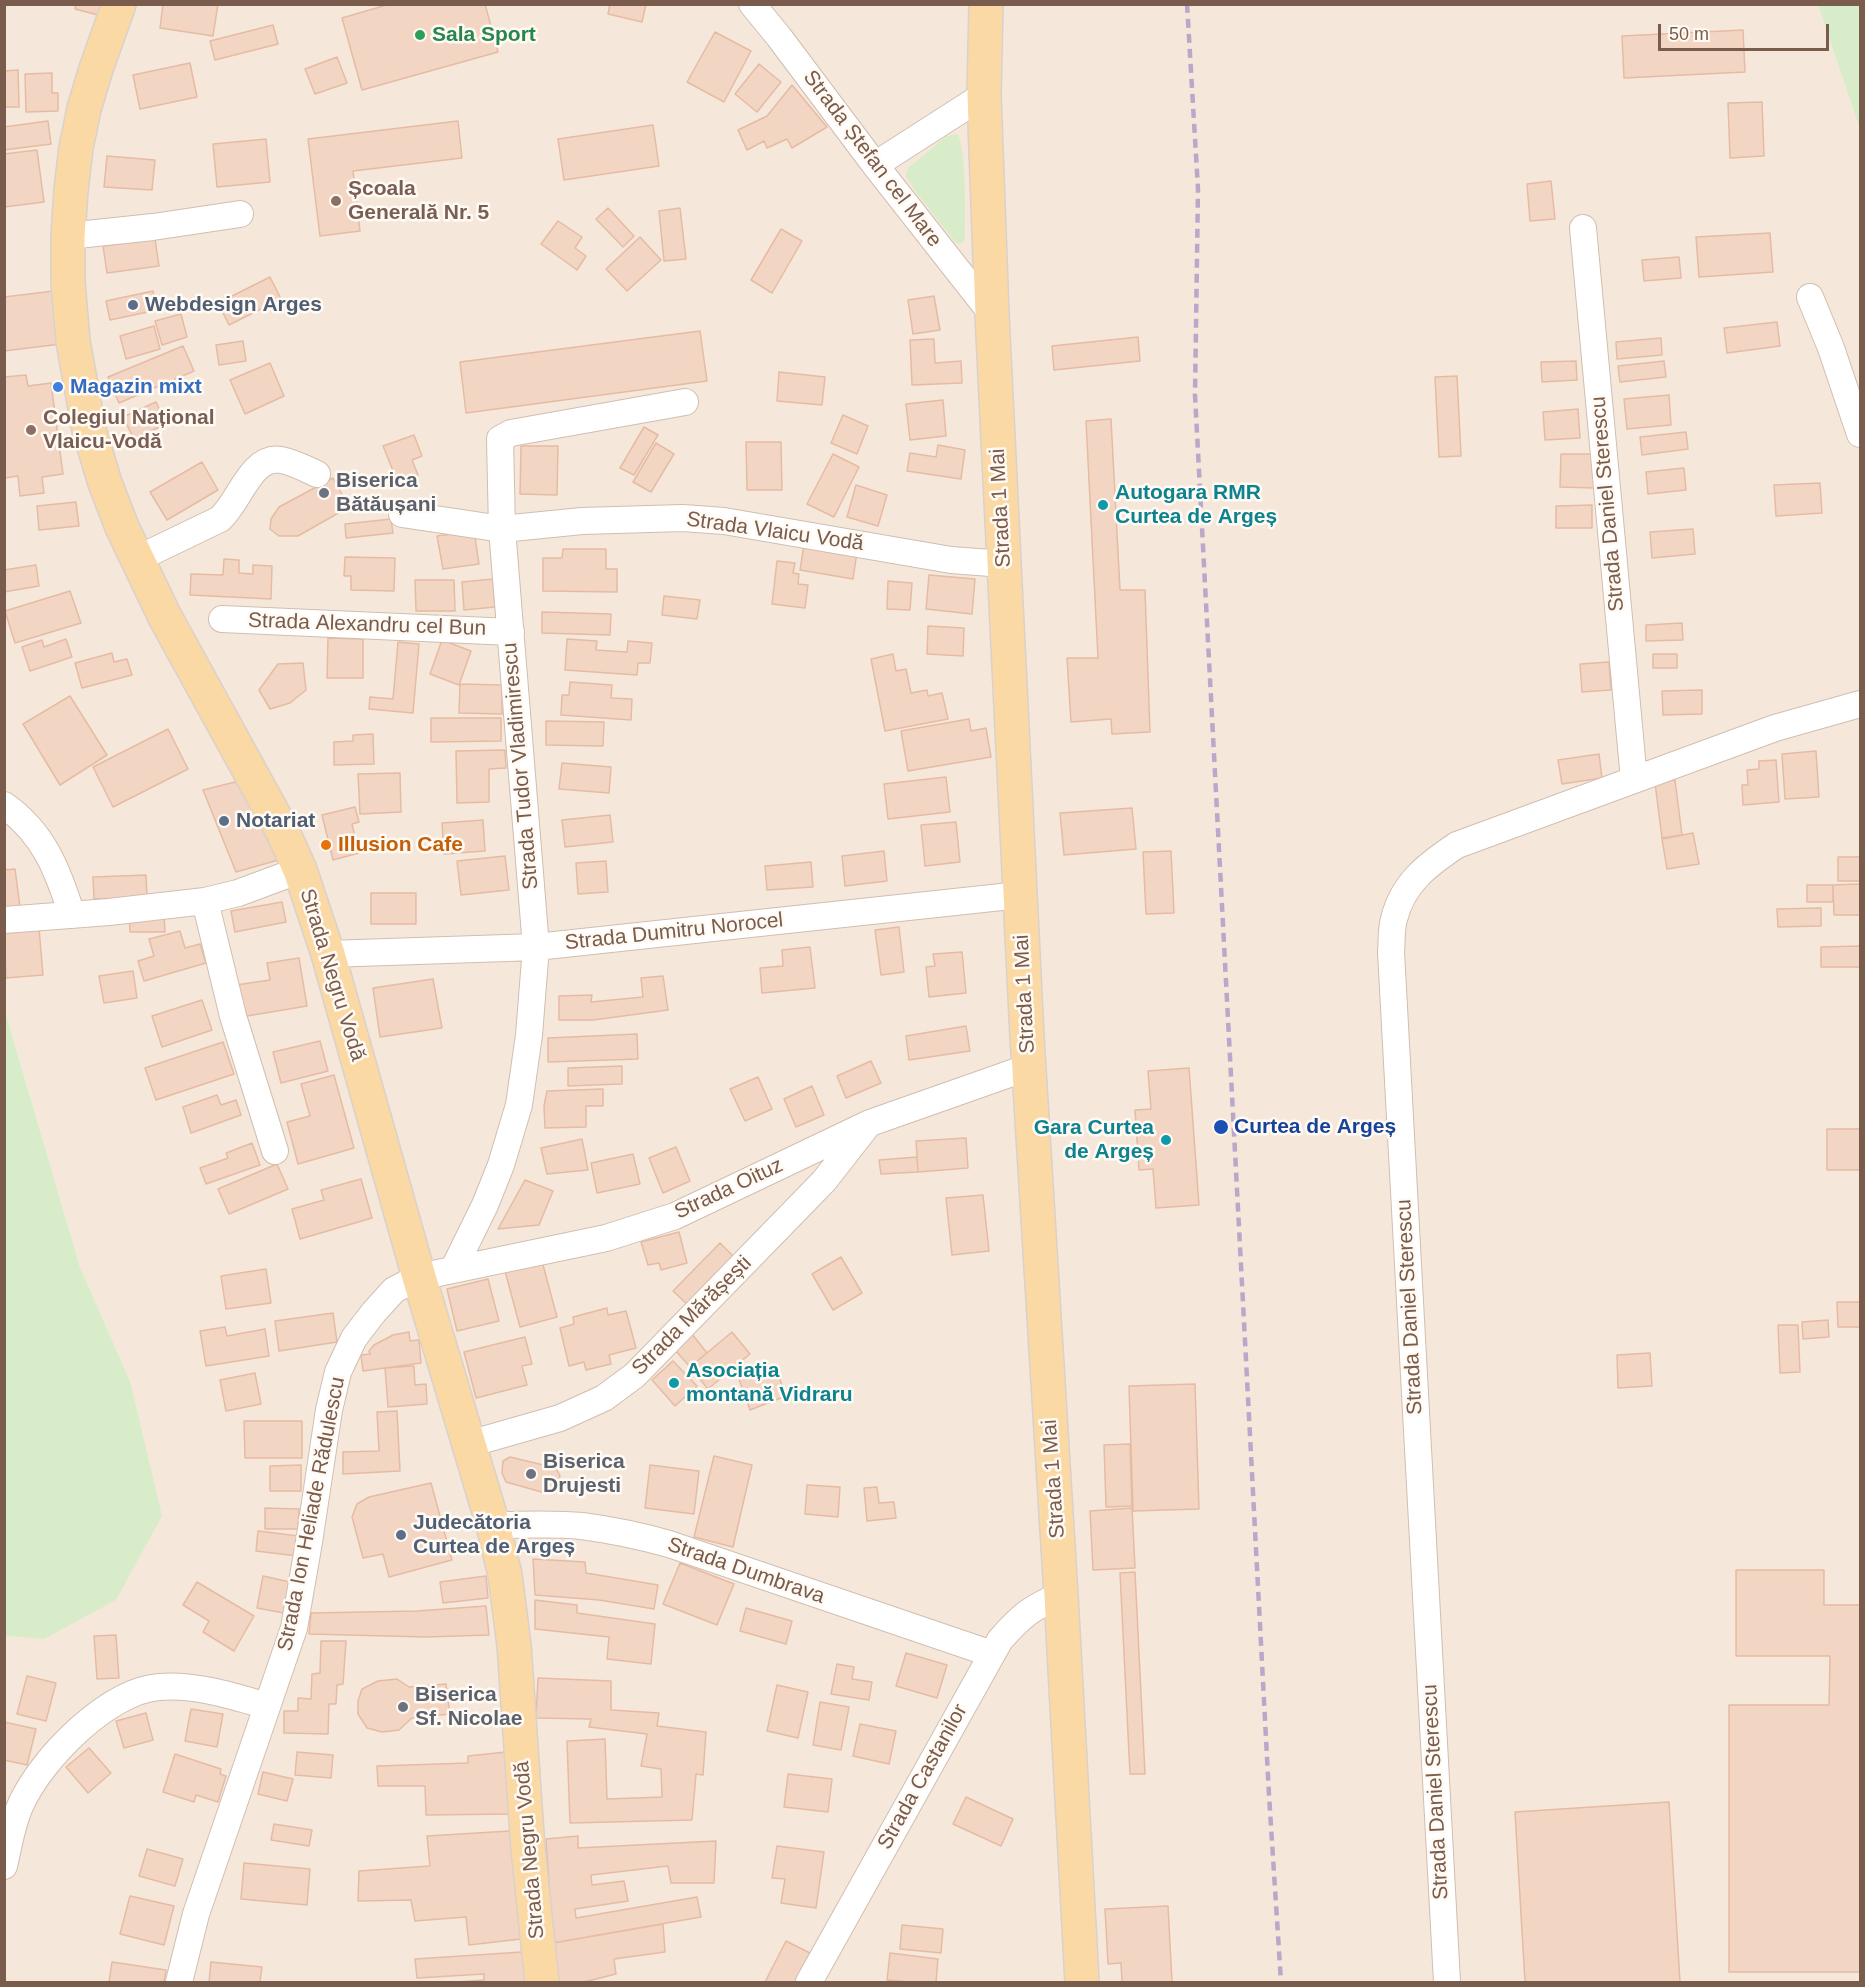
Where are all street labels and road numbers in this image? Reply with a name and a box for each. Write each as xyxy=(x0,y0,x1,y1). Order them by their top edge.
street label: Strada Ștefan cel Mare xyxy=(797,66,947,252)
street label: Strada Daniel Sterescu xyxy=(1586,395,1630,613)
street label: Strada 1 Mai xyxy=(985,448,1017,568)
street label: Strada Vlaicu Vodă xyxy=(685,507,865,557)
street label: Strada Alexandru cel Bun xyxy=(248,608,486,642)
street label: Strada Tudor Vladimirescu xyxy=(498,641,544,891)
street label: Strada Negru Vodă xyxy=(294,886,370,1064)
street label: Strada Dumitru Norocel xyxy=(564,908,784,956)
street label: Strada 1 Mai xyxy=(1009,934,1041,1054)
street label: Strada Oituz xyxy=(671,1153,787,1225)
street label: Strada Daniel Sterescu xyxy=(1392,1199,1428,1415)
street label: Strada Mărășești xyxy=(627,1251,757,1381)
street label: Strada Ion Heliade Rădulescu xyxy=(273,1375,351,1653)
street label: Strada 1 Mai xyxy=(1037,1419,1071,1539)
street label: Strada Dumbrava xyxy=(664,1532,828,1610)
street label: Strada Daniel Sterescu xyxy=(1418,1684,1454,1900)
street label: Strada Castanilor xyxy=(873,1700,973,1854)
street label: Strada Negru Vodă xyxy=(510,1760,550,1940)

